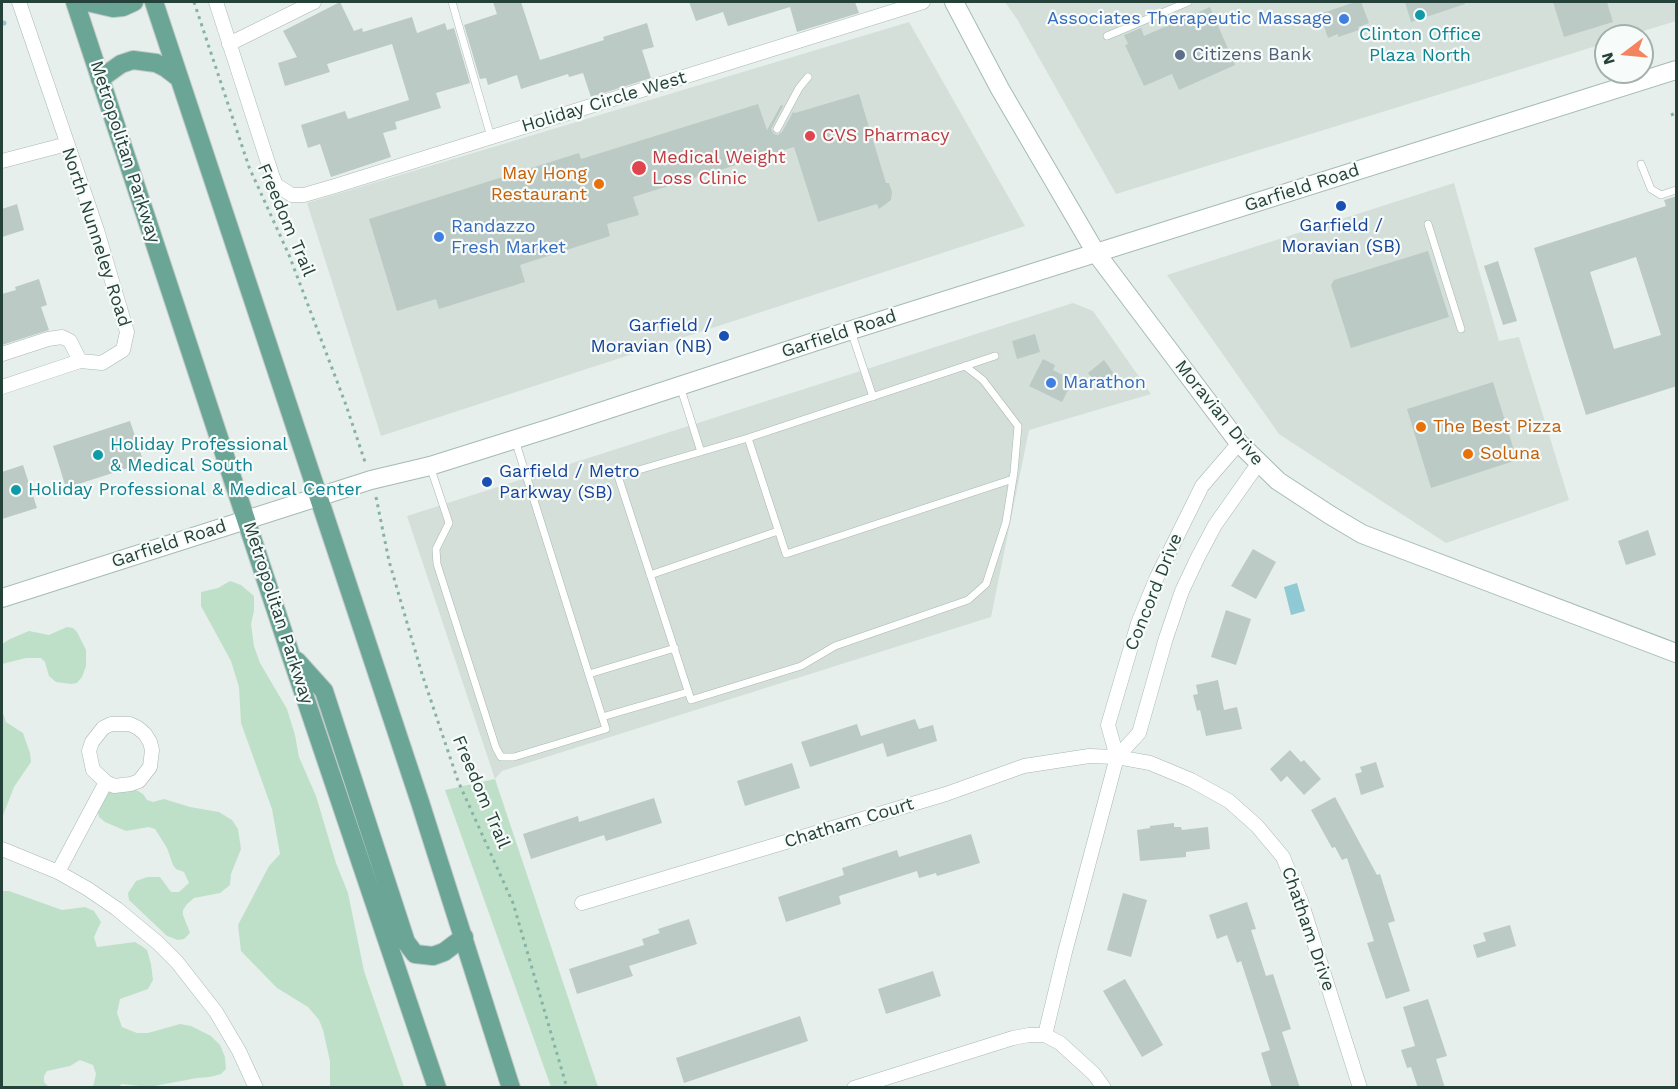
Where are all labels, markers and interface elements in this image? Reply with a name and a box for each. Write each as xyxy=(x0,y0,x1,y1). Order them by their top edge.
place label: Associates Therapeutic Massage xyxy=(1047,8,1332,30)
marker: Clinton Office Plaza North xyxy=(1413,8,1427,22)
marker: Associates Therapeutic Massage xyxy=(1337,12,1351,26)
place label: Clinton Office Plaza North xyxy=(1359,24,1481,66)
north arrow xyxy=(1594,24,1654,84)
place label: Citizens Bank xyxy=(1192,44,1311,66)
marker: Citizens Bank xyxy=(1173,48,1187,62)
text: N xyxy=(1597,50,1619,67)
street label: Metropolitan Parkway xyxy=(85,58,165,246)
street label: Holiday Circle West xyxy=(519,67,689,137)
place label: CVS Pharmacy xyxy=(822,125,949,147)
marker: CVS Pharmacy xyxy=(803,129,817,143)
street label: North Nunneley Road xyxy=(57,145,135,329)
place label: Medical Weight Loss Clinic xyxy=(652,147,786,190)
marker: Medical Weight Loss Clinic xyxy=(630,159,648,177)
street label: Garfield Road xyxy=(1242,159,1362,217)
street label: Freedom Trail xyxy=(252,160,320,280)
place label: May Hong Restaurant xyxy=(491,163,587,206)
marker: May Hong Restaurant xyxy=(592,177,606,191)
marker: Garfield / Moravian (SB) xyxy=(1334,199,1348,213)
place label: Garfield / Moravian (SB) xyxy=(1281,215,1401,258)
place label: Randazzo Fresh Market xyxy=(451,216,566,258)
marker: Randazzo Fresh Market xyxy=(432,230,446,244)
street label: Garfield Road xyxy=(779,305,899,363)
place label: Garfield / Moravian (NB) xyxy=(591,315,712,358)
marker: Garfield / Moravian (NB) xyxy=(717,329,731,343)
street label: Moravian Drive xyxy=(1170,356,1268,470)
place label: Marathon xyxy=(1063,372,1146,394)
marker: Marathon xyxy=(1044,376,1058,390)
place label: The Best Pizza xyxy=(1433,416,1562,438)
marker: The Best Pizza xyxy=(1414,420,1428,434)
place label: Holiday Professional & Medical South xyxy=(110,434,288,476)
place label: Soluna xyxy=(1480,443,1540,465)
marker: Soluna xyxy=(1461,447,1475,461)
marker: Holiday Professional & Medical South xyxy=(91,448,105,462)
place label: Garfield / Metro Parkway (SB) xyxy=(499,461,639,504)
marker: Garfield / Metro Parkway (SB) xyxy=(480,475,494,489)
place label: Holiday Professional & Medical Center xyxy=(28,479,362,501)
marker: Holiday Professional & Medical Center xyxy=(9,483,23,497)
street label: Garfield Road xyxy=(109,515,229,573)
street label: Metropolitan Parkway xyxy=(238,519,318,707)
street label: Concord Drive xyxy=(1121,530,1187,654)
street label: Freedom Trail xyxy=(447,732,515,852)
street label: Chatham Court xyxy=(782,793,916,853)
street label: Chatham Drive xyxy=(1277,864,1339,994)

